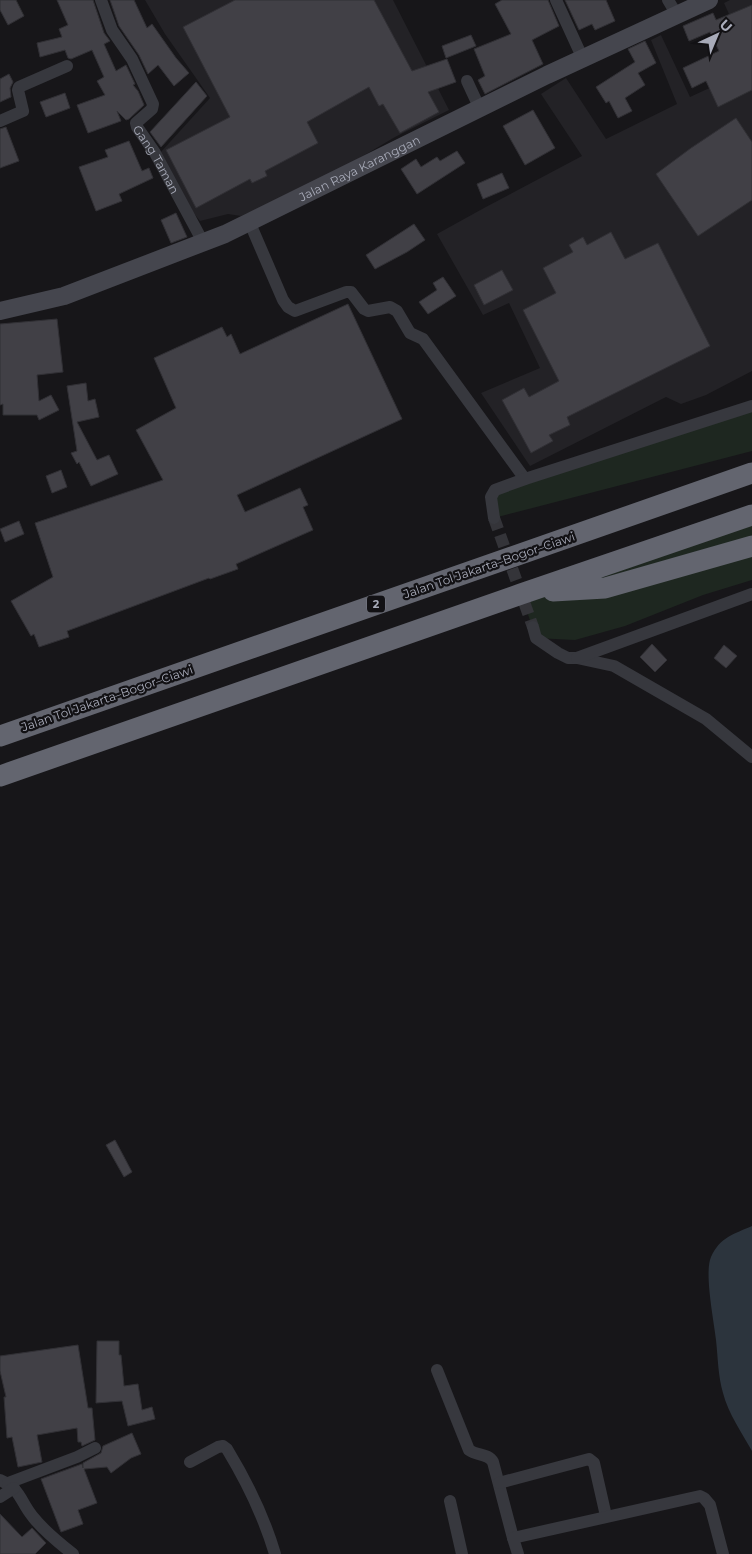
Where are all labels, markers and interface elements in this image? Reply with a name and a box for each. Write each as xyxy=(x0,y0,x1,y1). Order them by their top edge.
north arrow xyxy=(692,10,742,60)
text: U xyxy=(716,15,736,36)
street label: Gang Taman xyxy=(130,122,183,196)
street label: Jalan Raya Karanggan xyxy=(295,131,422,204)
street label: Jalan Tol Jakarta–Bogor–Ciawi xyxy=(400,529,577,602)
road number: 2 xyxy=(367,596,385,612)
street label: Jalan Tol Jakarta–Bogor–Ciawi xyxy=(18,662,195,735)

